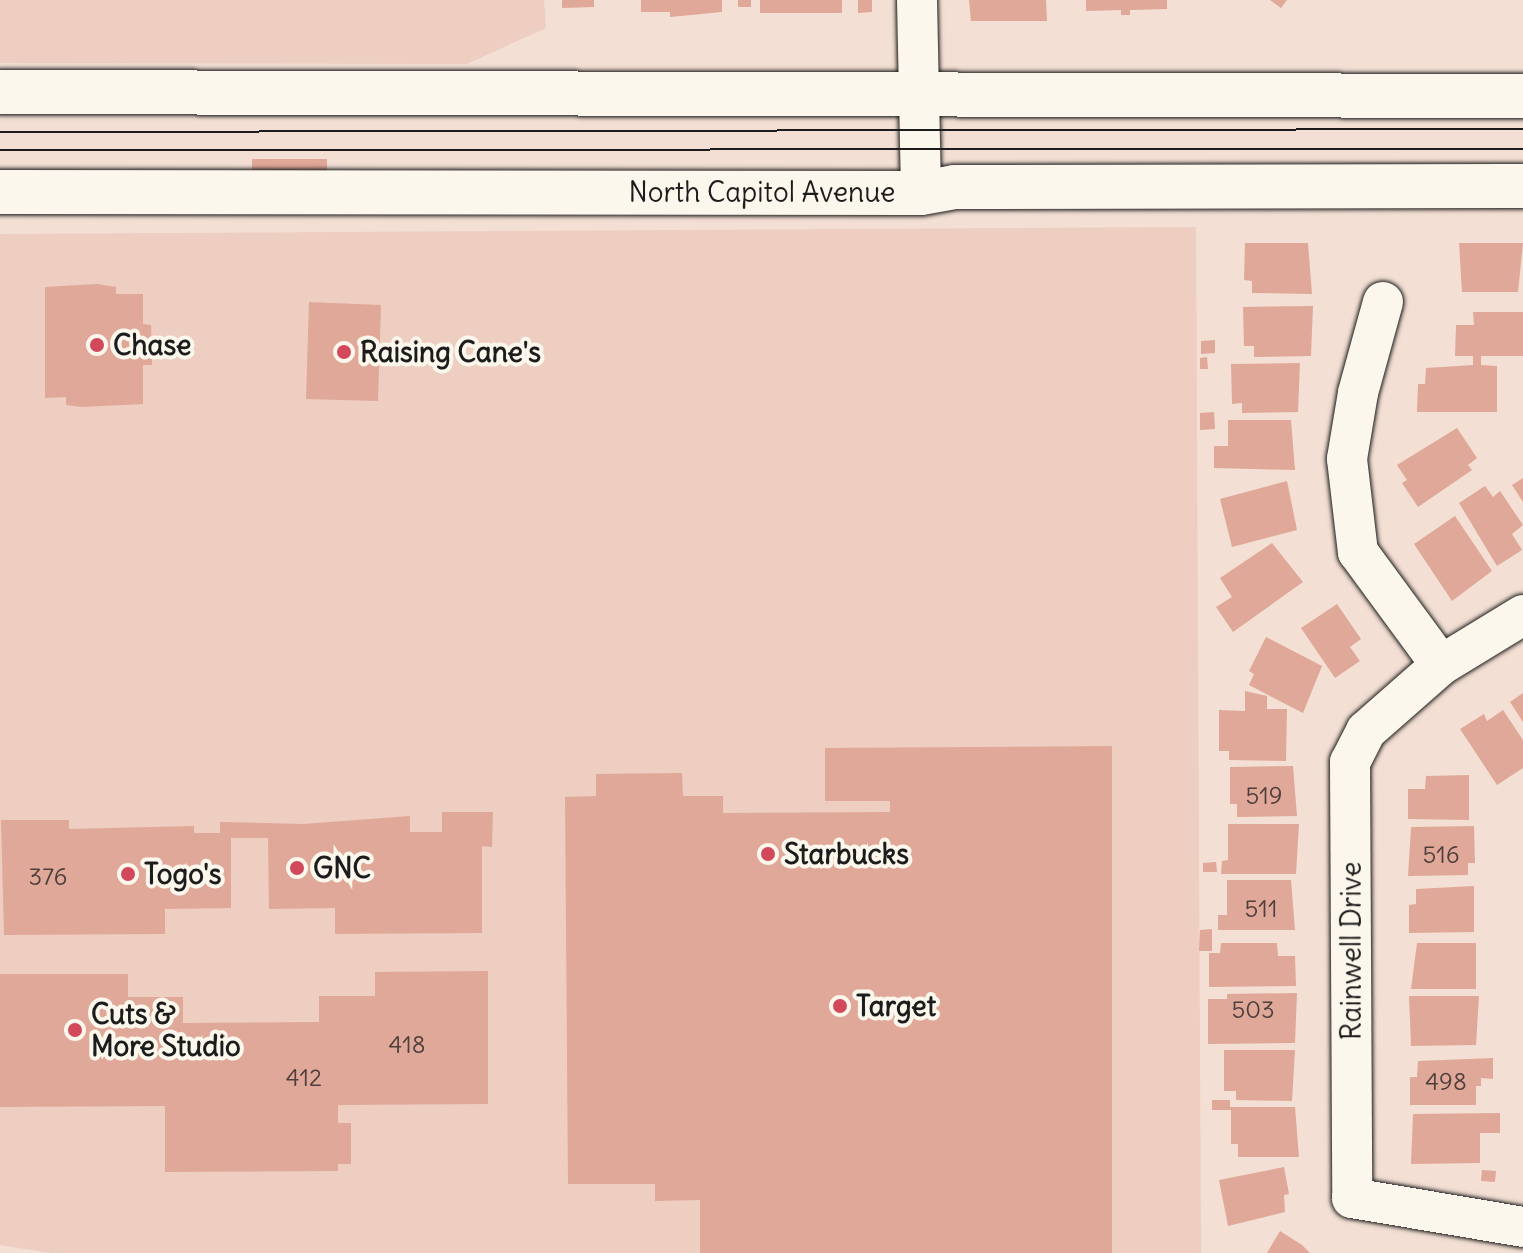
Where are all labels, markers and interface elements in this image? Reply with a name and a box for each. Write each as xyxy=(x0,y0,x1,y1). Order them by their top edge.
street label: North Capitol Avenue xyxy=(629,175,895,209)
place label: Chase xyxy=(113,328,191,362)
place label: Raising Cane's xyxy=(360,335,541,369)
marker: Chase xyxy=(88,336,106,354)
marker: Raising Cane's xyxy=(335,343,353,361)
house number: 519 xyxy=(1245,782,1283,810)
place label: Starbucks xyxy=(784,837,909,871)
house number: 516 xyxy=(1422,841,1460,869)
marker: Starbucks xyxy=(759,845,777,863)
place label: GNC xyxy=(313,851,371,885)
place label: Togo's xyxy=(144,857,222,891)
marker: GNC xyxy=(288,859,306,877)
street label: Rainwell Drive xyxy=(1334,862,1368,1040)
house number: 376 xyxy=(29,863,67,891)
marker: Togo's xyxy=(119,865,137,883)
house number: 511 xyxy=(1245,895,1277,923)
place label: Target xyxy=(856,989,936,1023)
house number: 503 xyxy=(1231,996,1275,1024)
place label: Cuts & More Studio xyxy=(91,997,241,1063)
marker: Target xyxy=(831,997,849,1015)
marker: Cuts & More Studio xyxy=(66,1021,84,1039)
house number: 418 xyxy=(389,1031,425,1059)
house number: 412 xyxy=(286,1064,322,1092)
house number: 498 xyxy=(1425,1068,1467,1096)

